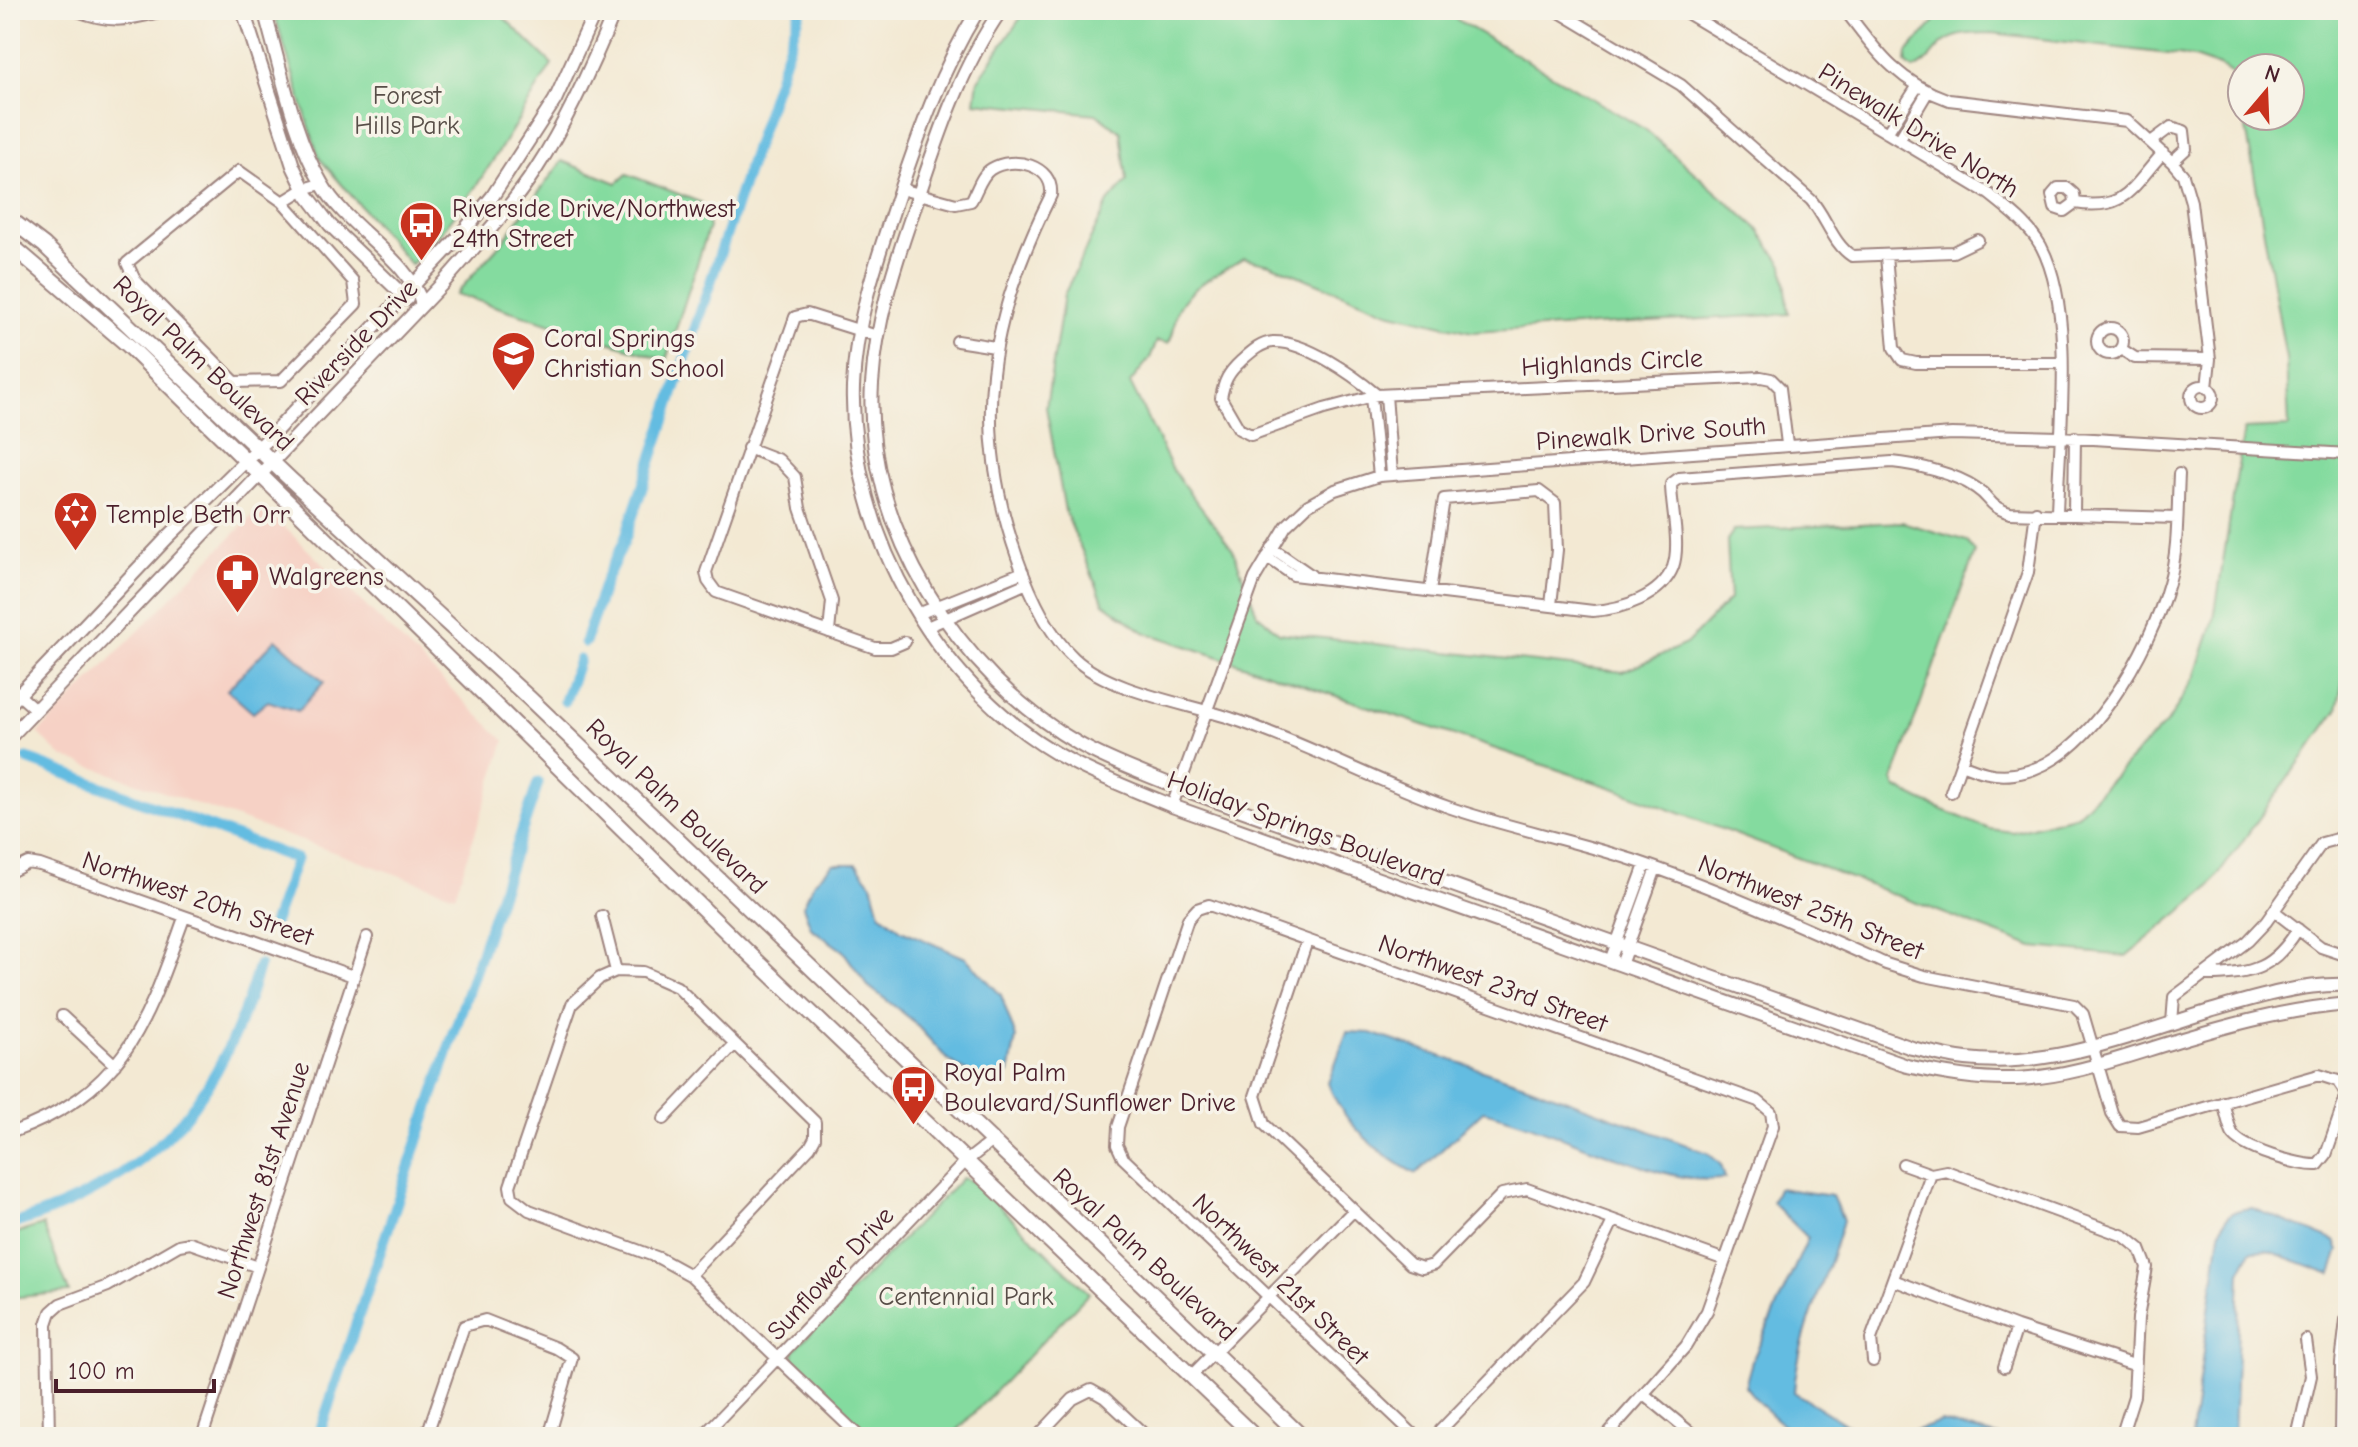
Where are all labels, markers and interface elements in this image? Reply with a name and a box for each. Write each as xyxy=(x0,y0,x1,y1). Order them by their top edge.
north arrow xyxy=(2226,52,2306,132)
street label: Pinewalk Drive North xyxy=(1813,57,2024,205)
text: N xyxy=(2261,59,2283,89)
park label: Forest Hills Park xyxy=(354,81,460,141)
place label: Riverside Drive/Northwest 24th Street xyxy=(452,194,737,254)
bus stop icon: Riverside Drive/Northwest 24th Street xyxy=(397,199,445,262)
street label: Royal Palm Boulevard xyxy=(107,270,300,458)
street label: Riverside Drive xyxy=(289,274,424,412)
place label: Coral Springs Christian School xyxy=(544,324,725,384)
school or university icon: Coral Springs Christian School xyxy=(489,329,537,392)
street label: Highlands Circle xyxy=(1520,343,1704,383)
street label: Pinewalk Drive South xyxy=(1535,411,1767,457)
synagogue icon: Temple Beth Orr xyxy=(51,490,99,553)
place label: Temple Beth Orr xyxy=(106,500,290,530)
pharmacy icon: Walgreens xyxy=(214,552,262,615)
place label: Walgreens xyxy=(269,562,384,592)
street label: Royal Palm Boulevard xyxy=(580,713,773,901)
street label: Holiday Springs Boulevard xyxy=(1163,765,1448,893)
street label: Northwest 20th Street xyxy=(78,845,319,953)
street label: Northwest 25th Street xyxy=(1694,849,1929,967)
street label: Northwest 23rd Street xyxy=(1374,929,1613,1040)
street label: Northwest 81st Avenue xyxy=(211,1058,316,1303)
place label: Royal Palm Boulevard/Sunflower Drive xyxy=(944,1058,1236,1118)
bus stop icon: Royal Palm Boulevard/Sunflower Drive xyxy=(889,1063,937,1126)
street label: Royal Palm Boulevard xyxy=(1046,1162,1242,1347)
street label: Northwest 21st Street xyxy=(1186,1188,1376,1373)
street label: Sunflower Drive xyxy=(761,1201,900,1347)
park label: Centennial Park xyxy=(878,1282,1054,1312)
scale bar xyxy=(56,1343,214,1393)
text: 100 m xyxy=(68,1357,135,1385)

